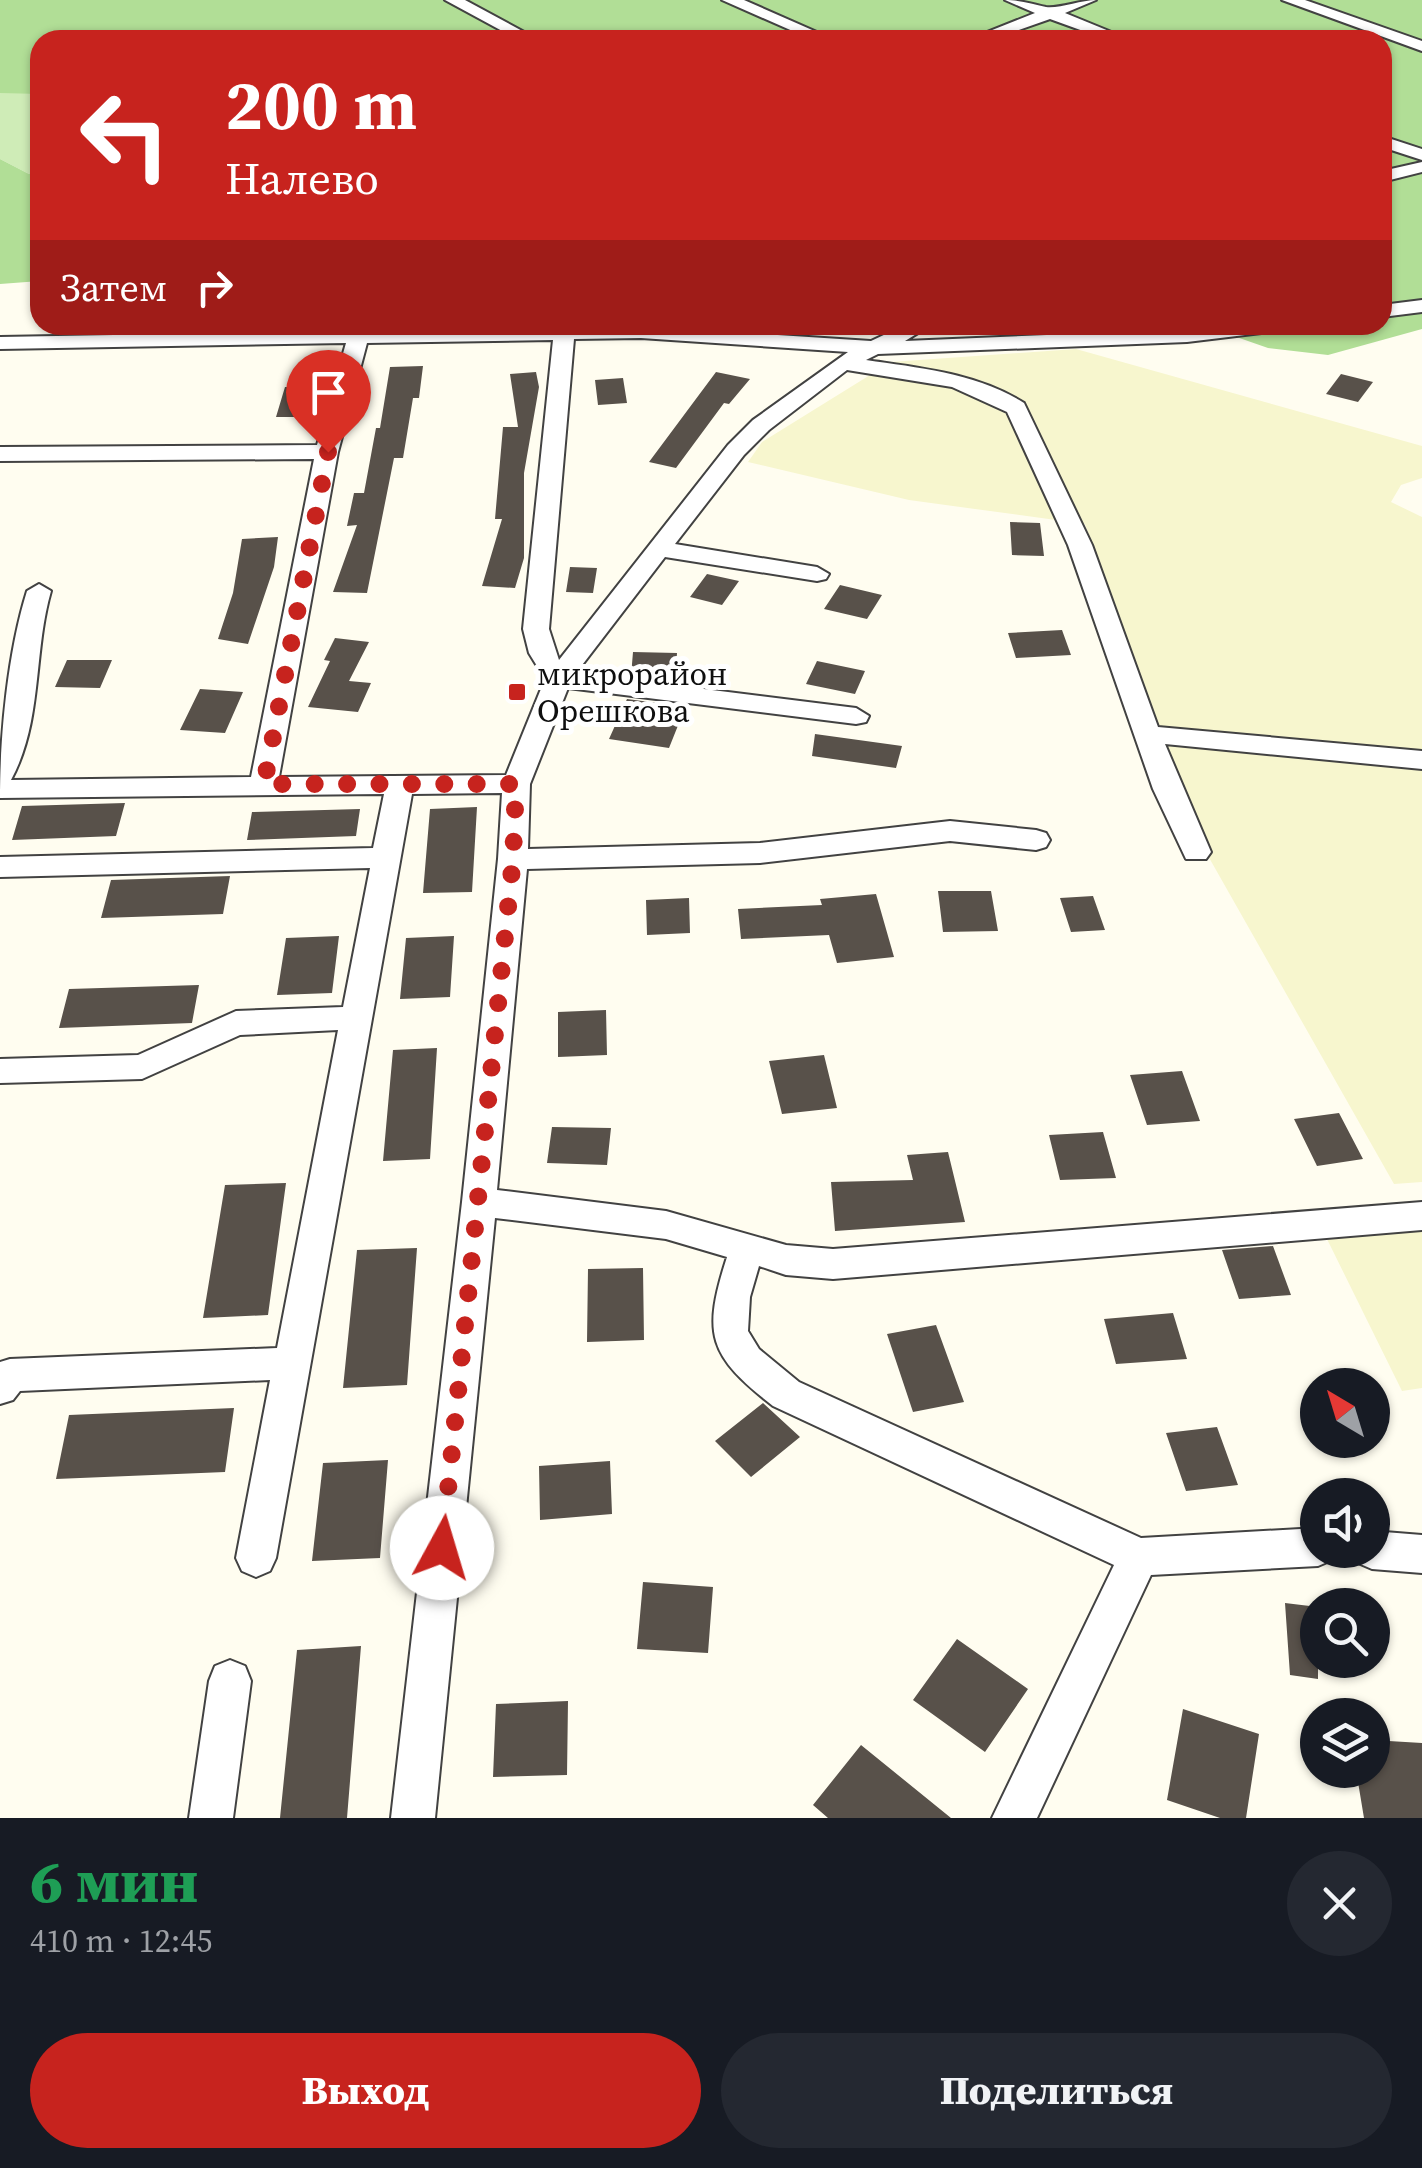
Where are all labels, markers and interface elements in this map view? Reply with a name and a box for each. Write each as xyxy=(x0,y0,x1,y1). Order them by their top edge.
text: 200 m xyxy=(225,56,417,152)
icon: left xyxy=(60,70,190,200)
text: Налево xyxy=(225,147,379,209)
icon: right xyxy=(187,260,242,315)
text: Затем xyxy=(60,262,167,314)
pin xyxy=(286,350,371,453)
icon: arrive xyxy=(301,365,356,420)
place label: микрорайон Орешкова xyxy=(537,652,727,733)
marker: микрорайон Орешкова xyxy=(506,681,528,703)
north arrow xyxy=(1300,1368,1390,1458)
map controls xyxy=(1300,1368,1390,1788)
button: sound xyxy=(1300,1478,1390,1568)
position arrow xyxy=(390,1496,494,1600)
button: search xyxy=(1300,1588,1390,1678)
button: layers xyxy=(1300,1698,1390,1788)
text: 6 мин xyxy=(30,1840,198,1922)
button: close xyxy=(1287,1851,1392,1956)
text: 410 m · 12:45 xyxy=(30,1919,212,1963)
button: Выход xyxy=(30,2033,701,2148)
button: Поделиться xyxy=(721,2033,1392,2148)

